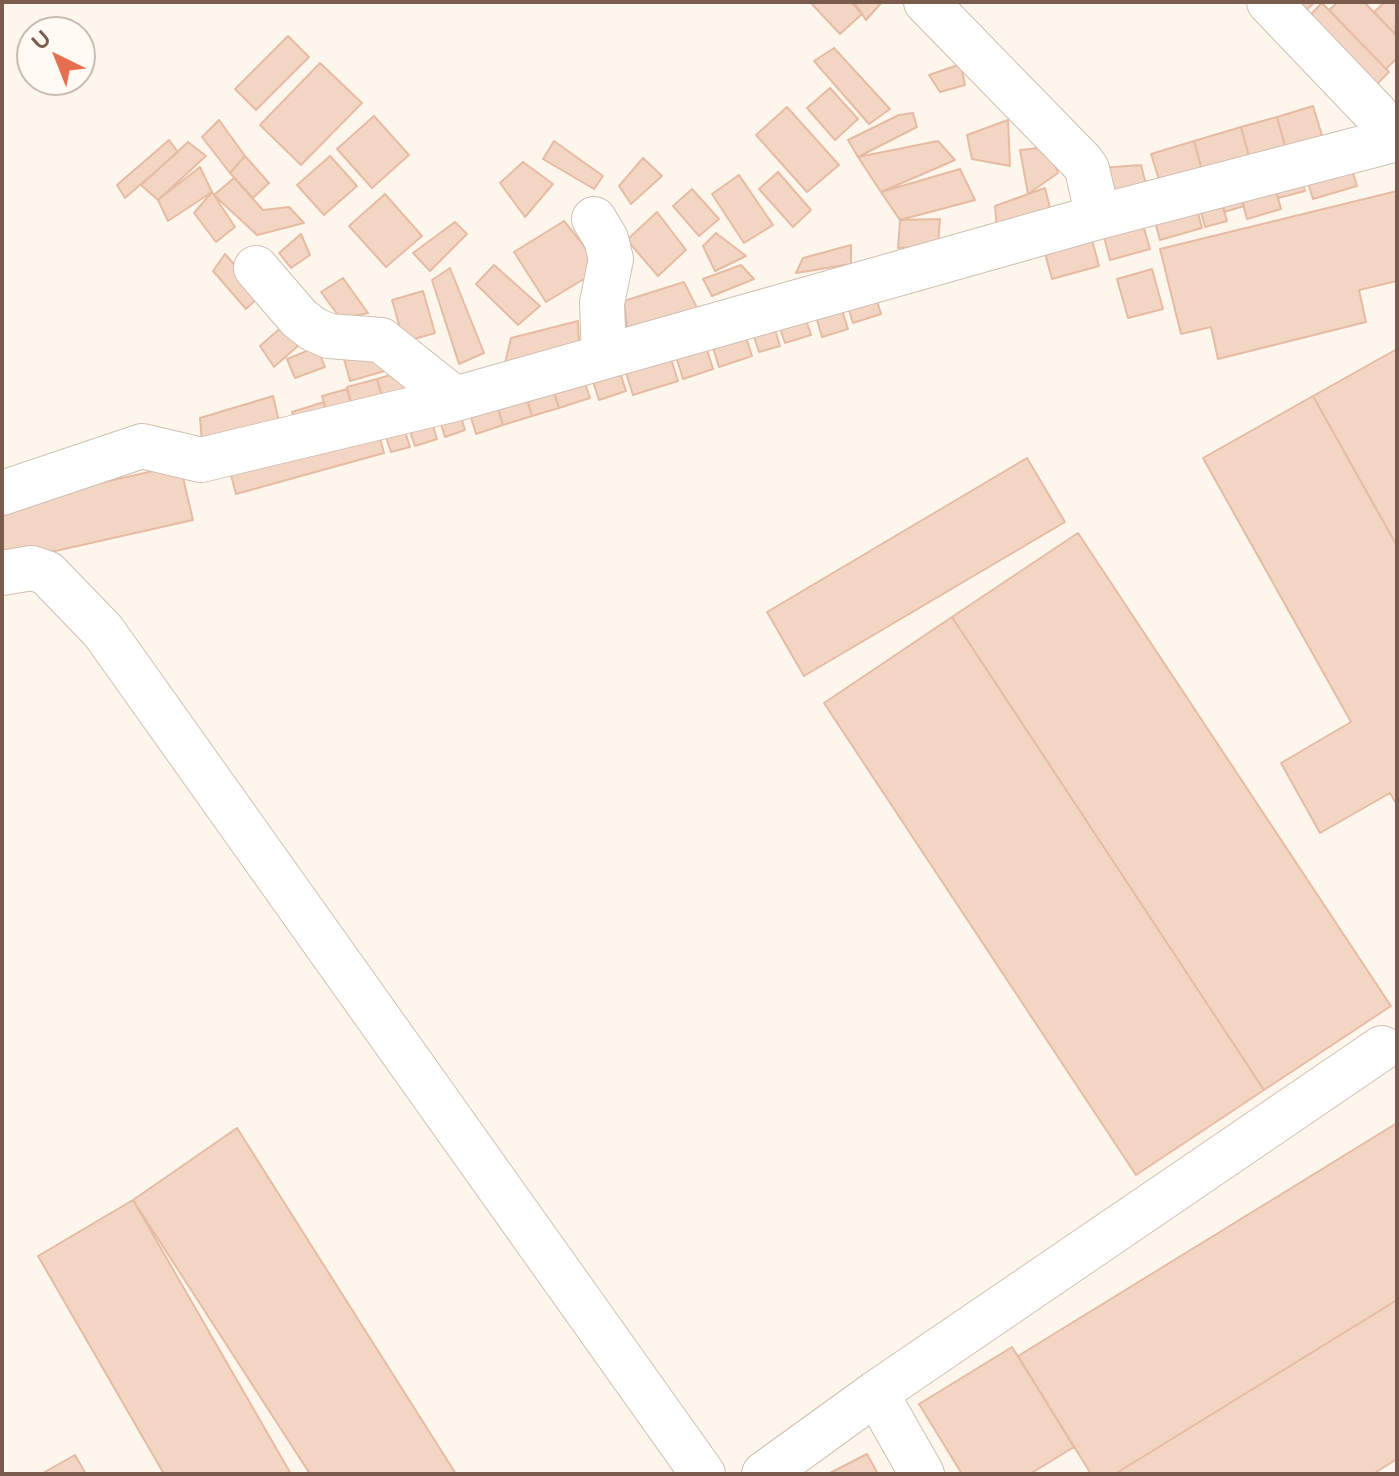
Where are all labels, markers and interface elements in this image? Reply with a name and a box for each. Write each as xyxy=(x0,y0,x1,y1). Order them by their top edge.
north arrow xyxy=(16,16,96,96)
text: U xyxy=(26,25,56,55)

